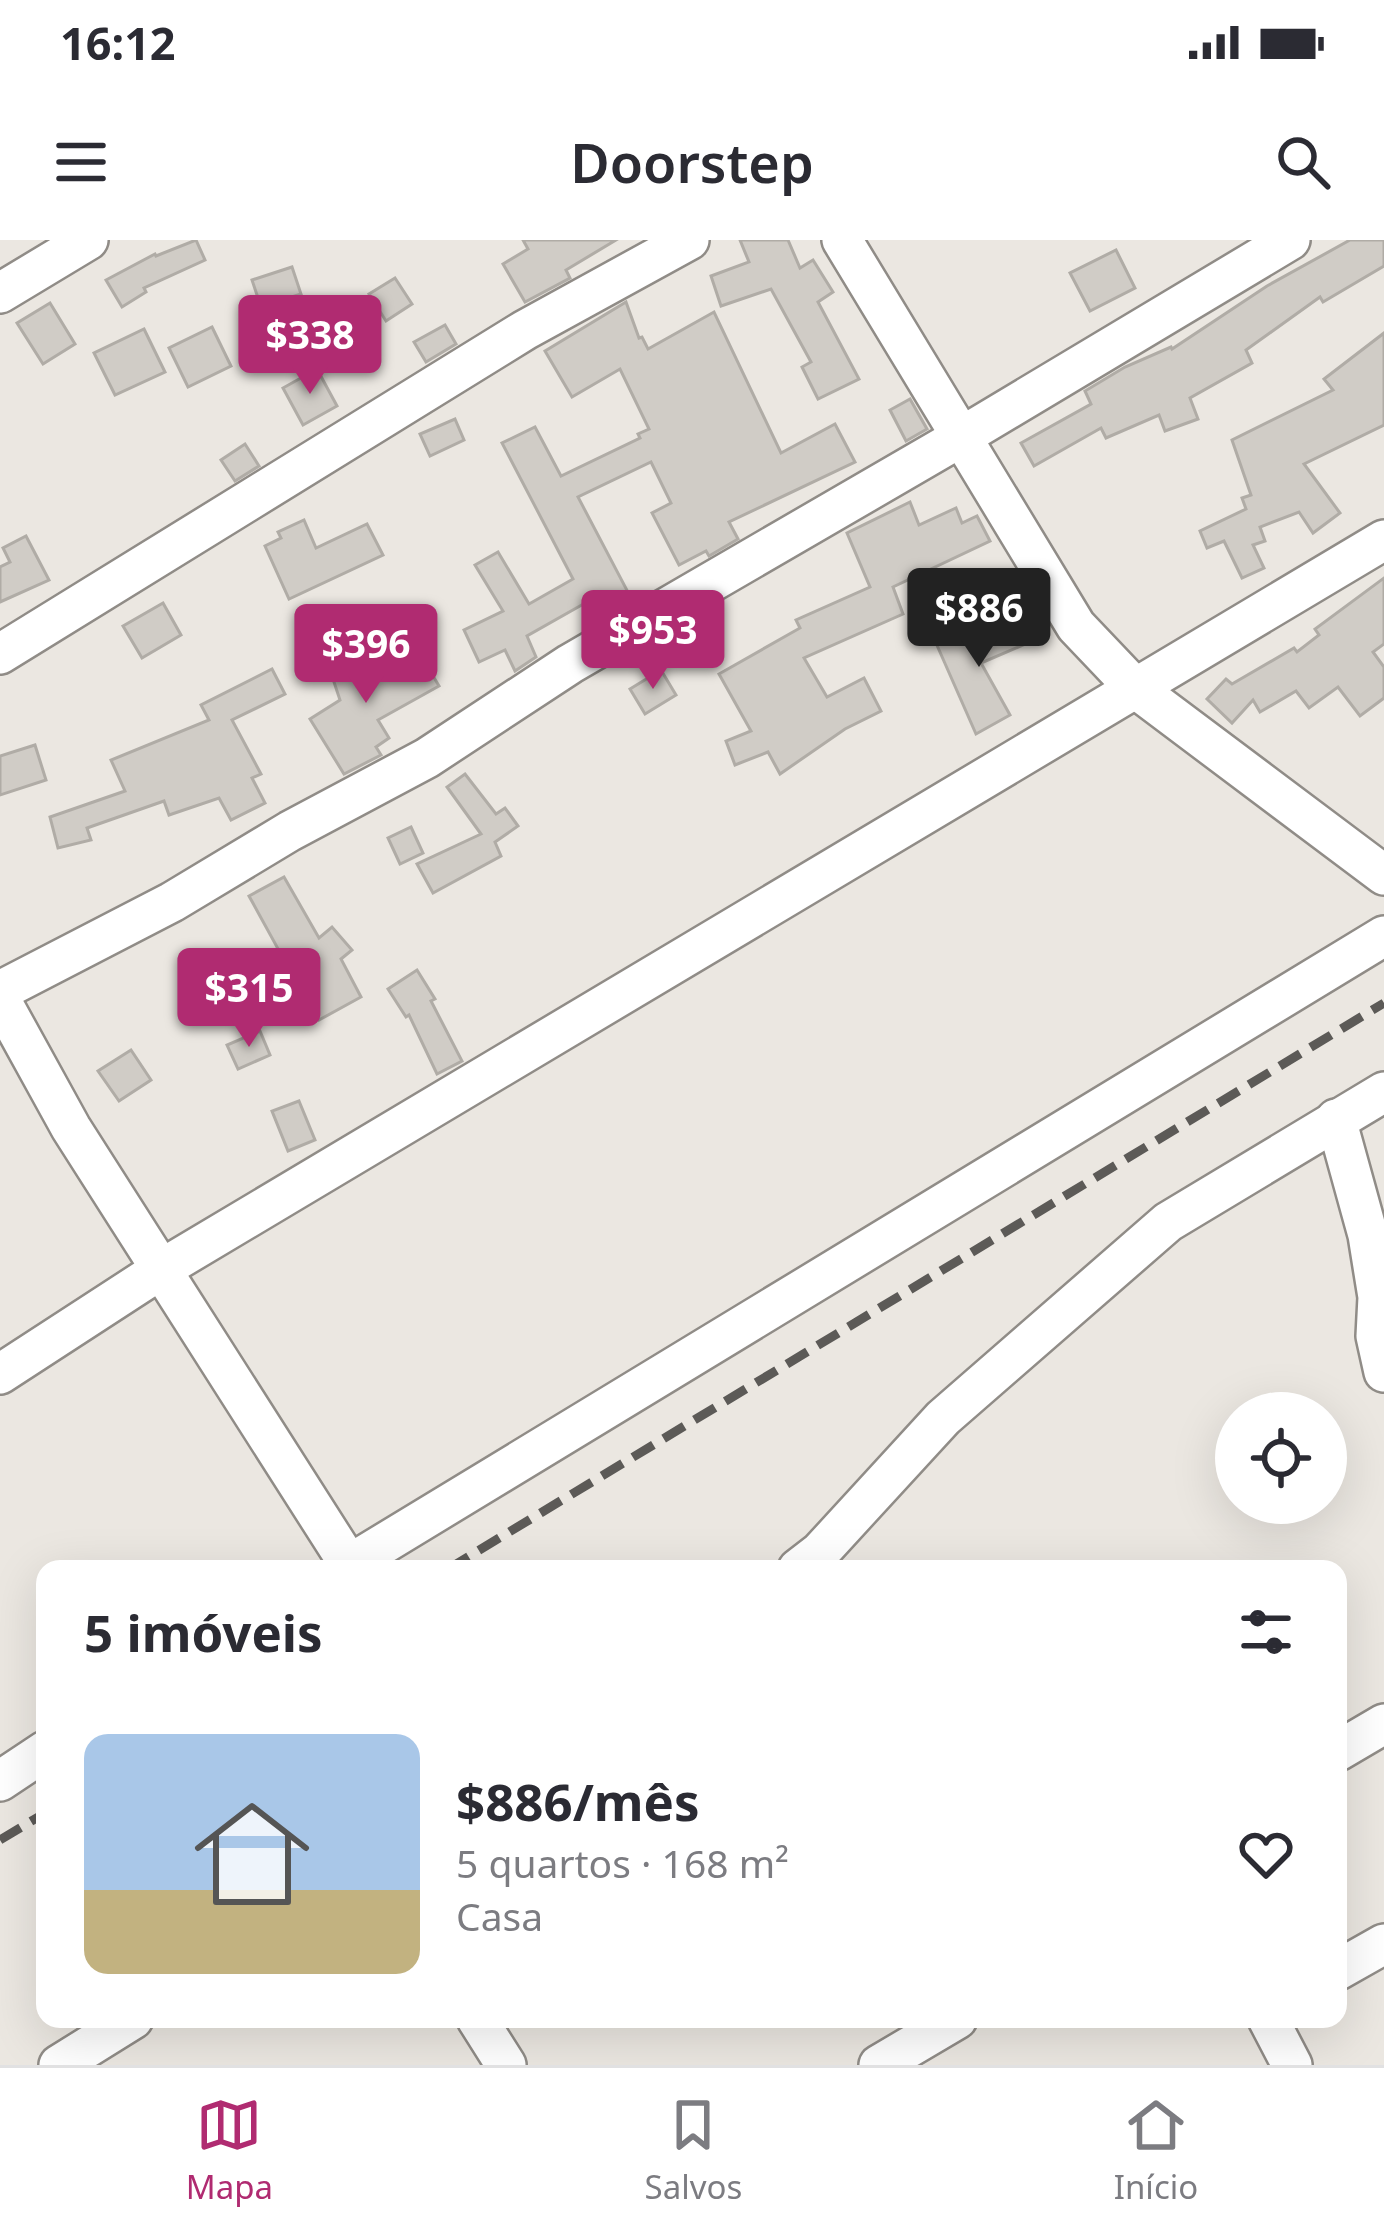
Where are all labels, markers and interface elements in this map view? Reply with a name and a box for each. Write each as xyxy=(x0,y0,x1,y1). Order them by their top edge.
text: 16:12 xyxy=(60,12,176,73)
text: Doorstep xyxy=(570,125,814,199)
icon: menu xyxy=(48,129,114,195)
icon: search xyxy=(1270,129,1336,195)
pin: $338 xyxy=(239,295,381,397)
text: $338 xyxy=(265,307,355,360)
pin: $886 xyxy=(908,568,1050,670)
text: $886 xyxy=(934,580,1024,633)
pin: $953 xyxy=(582,590,724,692)
text: $953 xyxy=(608,602,698,655)
pin: $396 xyxy=(295,604,437,706)
text: $396 xyxy=(321,616,411,669)
pin: $315 xyxy=(178,948,320,1050)
text: $315 xyxy=(204,960,294,1013)
map controls xyxy=(1215,1392,1347,1524)
button: locate xyxy=(1215,1392,1347,1524)
text: 5 imóveis xyxy=(84,1597,323,1667)
icon: filters xyxy=(1233,1599,1299,1665)
text: $886/mês xyxy=(456,1766,700,1836)
icon: home xyxy=(180,1782,324,1926)
icon: heart xyxy=(1233,1821,1299,1887)
text: 5 quartos · 168 m² xyxy=(456,1836,789,1889)
text: Casa xyxy=(456,1889,543,1942)
tab: Mapa xyxy=(186,2092,273,2209)
tab: Salvos xyxy=(645,2092,742,2209)
tab: Início xyxy=(1114,2092,1198,2209)

